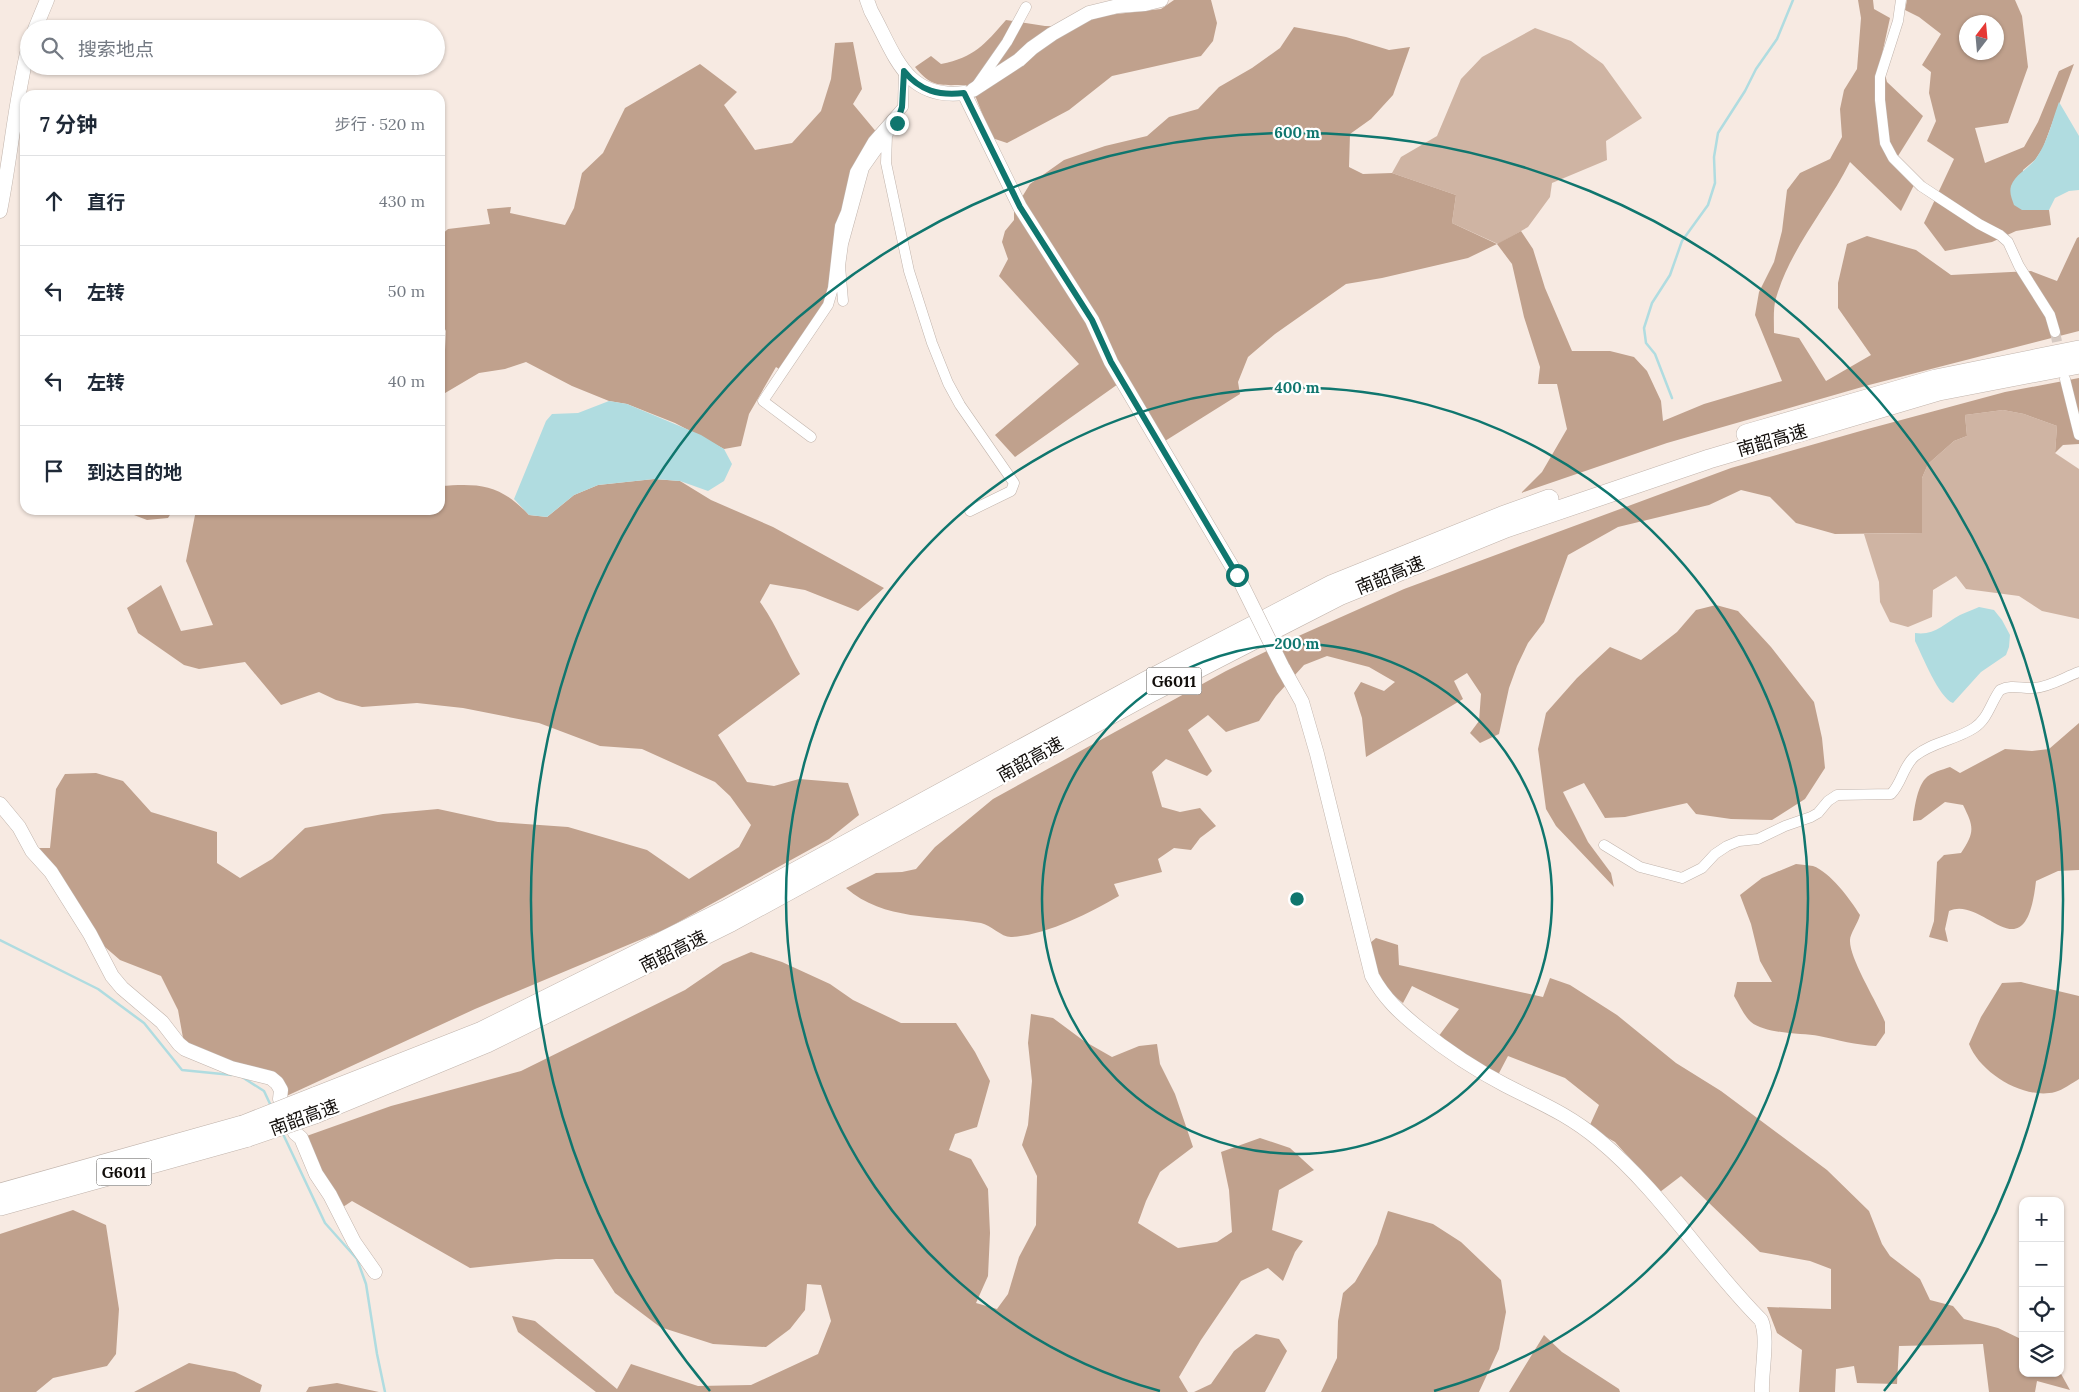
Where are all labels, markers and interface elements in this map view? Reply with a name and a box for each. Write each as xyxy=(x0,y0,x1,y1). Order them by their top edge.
north arrow xyxy=(1959,15,2004,60)
search box xyxy=(20,20,445,75)
icon: search xyxy=(38,34,66,62)
text: 搜索地点 xyxy=(78,37,154,61)
text: 7 分钟 xyxy=(40,111,97,138)
route end xyxy=(886,112,909,135)
text: 步行 · 520 m xyxy=(335,114,425,134)
text: 600 m xyxy=(1274,123,1320,142)
icon: ahead xyxy=(40,187,68,215)
text: 直行 xyxy=(87,190,125,214)
text: 430 m xyxy=(379,191,425,211)
icon: left xyxy=(40,277,68,305)
text: 左转 xyxy=(87,280,125,304)
text: 50 m xyxy=(388,281,425,301)
icon: left xyxy=(40,367,68,395)
text: 左转 xyxy=(87,370,125,394)
text: 40 m xyxy=(388,371,425,391)
text: 400 m xyxy=(1274,378,1320,397)
street label: 南韶高速 xyxy=(1734,419,1810,461)
icon: arrive xyxy=(40,457,68,485)
text: 到达目的地 xyxy=(87,460,182,484)
street label: 南韶高速 xyxy=(1352,551,1428,599)
route start xyxy=(1226,564,1249,587)
text: 200 m xyxy=(1275,634,1320,653)
road number: G6011 xyxy=(1146,668,1202,694)
street label: 南韶高速 xyxy=(993,731,1067,787)
centre of rings xyxy=(1288,890,1306,908)
street label: 南韶高速 xyxy=(636,925,710,977)
street label: 南韶高速 xyxy=(266,1094,342,1140)
road number: G6011 xyxy=(96,1158,152,1186)
map controls xyxy=(2019,1197,2064,1377)
button: + xyxy=(2019,1197,2064,1242)
button: − xyxy=(2019,1242,2064,1287)
button: locate xyxy=(2019,1287,2064,1332)
button: layers xyxy=(2019,1332,2064,1377)

